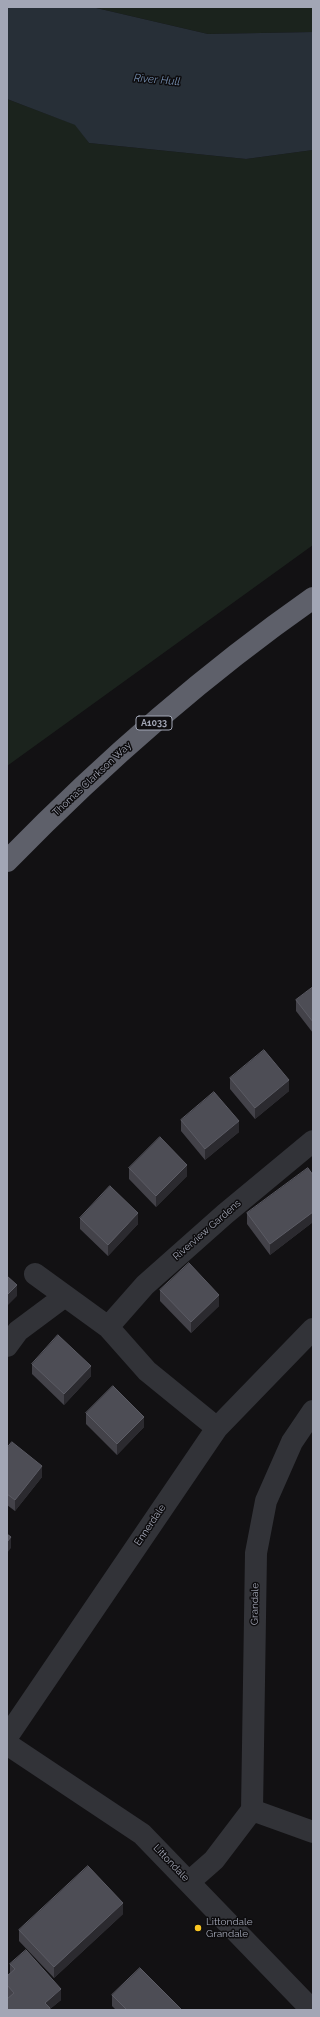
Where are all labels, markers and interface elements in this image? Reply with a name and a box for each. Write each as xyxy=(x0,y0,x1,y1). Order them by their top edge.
water label: River Hull xyxy=(133,71,181,89)
road number: A1033 xyxy=(136,716,172,730)
street label: Thomas Clarkson Way xyxy=(50,739,134,819)
street label: Riverview Gardens xyxy=(171,1197,243,1263)
street label: Ennerdale xyxy=(132,1502,168,1548)
street label: Grandale xyxy=(249,1583,261,1625)
street label: Littondale xyxy=(150,1842,192,1884)
place label: Littondale Grandale xyxy=(206,1916,253,1940)
marker: Littondale Grandale xyxy=(193,1923,203,1933)

